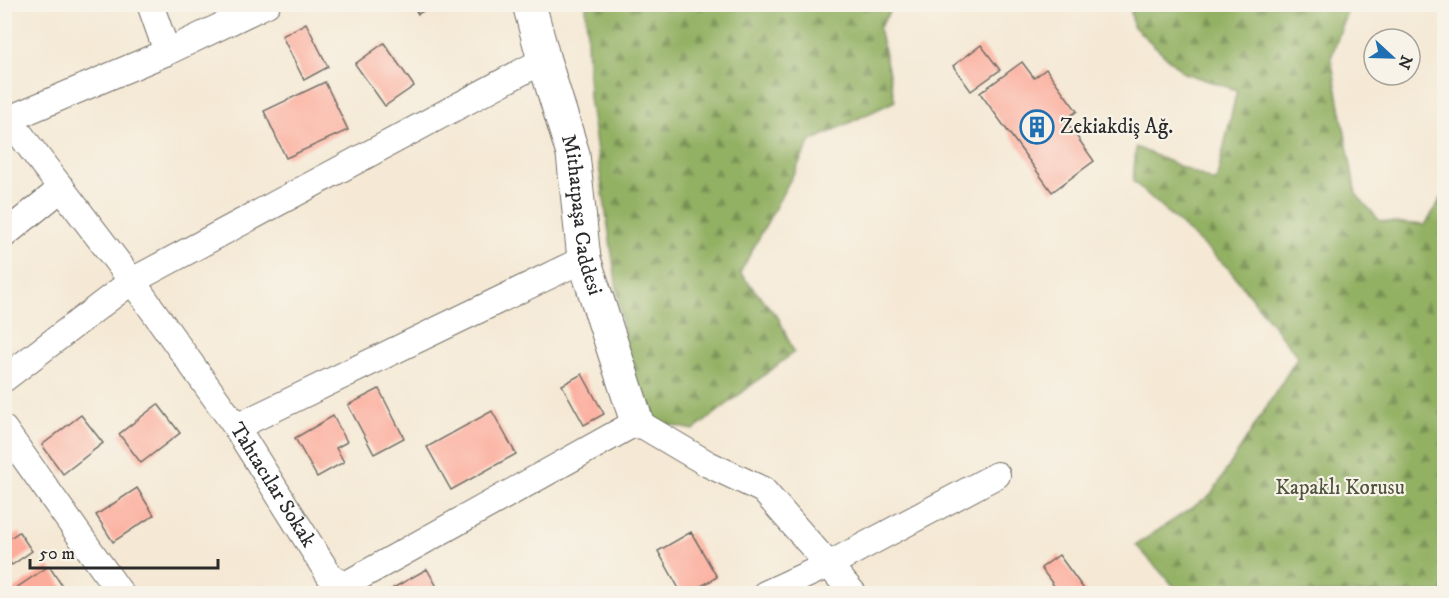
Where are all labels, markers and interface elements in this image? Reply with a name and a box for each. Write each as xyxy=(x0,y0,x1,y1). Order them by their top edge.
north arrow xyxy=(1362,27,1422,87)
text: N xyxy=(1393,52,1417,72)
building icon: Zekiakdiş Ağ. xyxy=(1019,109,1055,145)
place label: Zekiakdiş Ağ. xyxy=(1060,114,1173,140)
street label: Mithatpaşa Caddesi xyxy=(555,131,608,299)
street label: Tahtacılar Sokak xyxy=(224,418,322,553)
park label: Kapaklı Korusu xyxy=(1275,475,1405,501)
scale bar xyxy=(30,532,218,570)
text: 50 m xyxy=(39,543,75,565)

